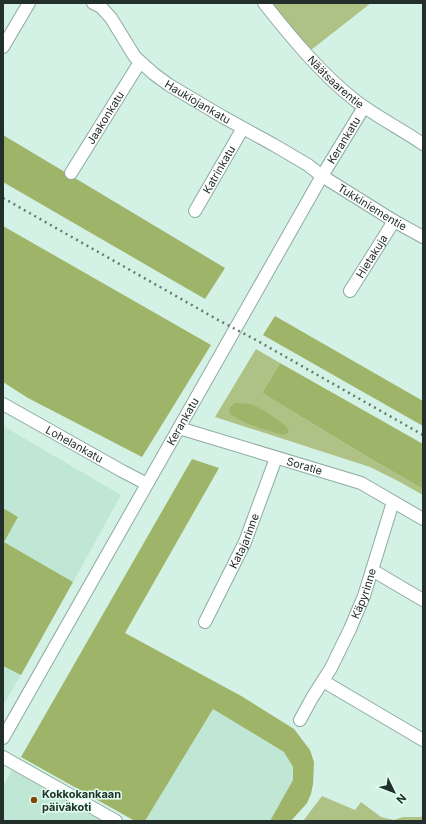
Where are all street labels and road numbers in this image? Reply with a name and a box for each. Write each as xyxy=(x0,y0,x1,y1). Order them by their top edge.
street label: Näätsaarentie xyxy=(304,53,367,112)
street label: Haukiojankatu xyxy=(162,77,233,127)
street label: Jaakonkatu xyxy=(84,89,127,147)
street label: Kerankatu xyxy=(324,114,363,166)
street label: Katrinkatu xyxy=(200,143,238,196)
street label: Tukkiniementie xyxy=(335,181,409,234)
street label: Hietakuja xyxy=(353,232,391,281)
street label: Kerankatu xyxy=(164,395,202,448)
street label: Lohelankatu xyxy=(43,423,106,466)
street label: Soratie xyxy=(285,454,324,478)
street label: Katajarinne xyxy=(226,512,262,571)
street label: Käpyrinne xyxy=(348,567,379,621)

